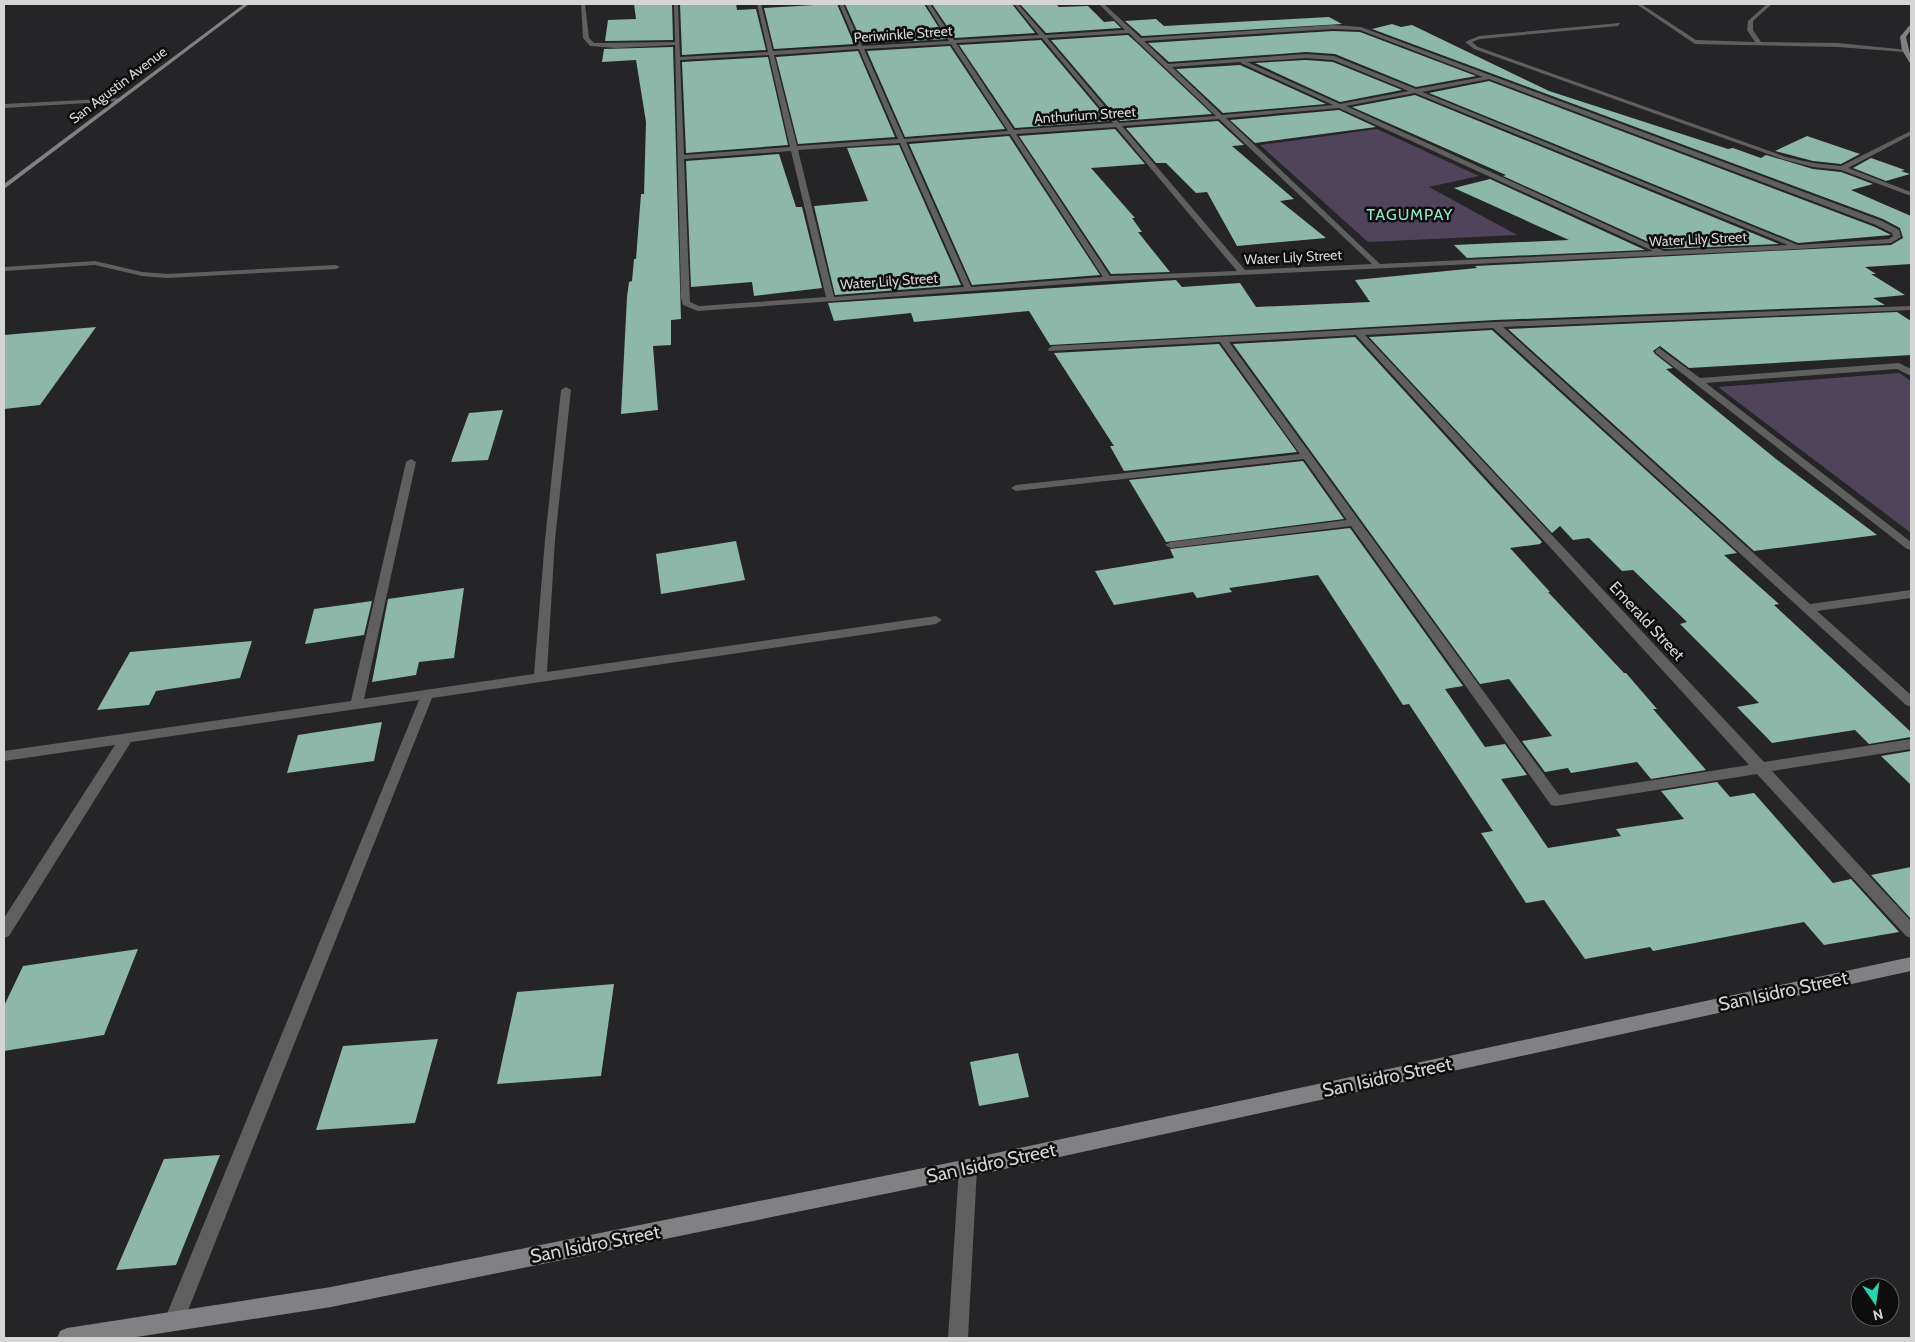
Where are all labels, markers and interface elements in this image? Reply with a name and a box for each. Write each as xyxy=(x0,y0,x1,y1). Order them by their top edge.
street label: Periwinkle Street xyxy=(853,22,953,46)
street label: San Agustin Avenue xyxy=(66,42,170,128)
street label: Anthurium Street xyxy=(1033,102,1137,128)
district label: TAGUMPAY xyxy=(1367,205,1453,224)
street label: Water Lily Street xyxy=(1649,227,1748,251)
street label: Water Lily Street xyxy=(1244,245,1343,269)
street label: Water Lily Street xyxy=(839,269,939,293)
street label: Emerald Street xyxy=(1606,578,1689,665)
street label: San Isidro Street xyxy=(1716,966,1850,1016)
street label: San Isidro Street xyxy=(1320,1052,1454,1102)
street label: San Isidro Street xyxy=(924,1138,1058,1188)
street label: San Isidro Street xyxy=(528,1220,662,1268)
north arrow xyxy=(1850,1277,1900,1327)
text: N xyxy=(1871,1305,1885,1325)

